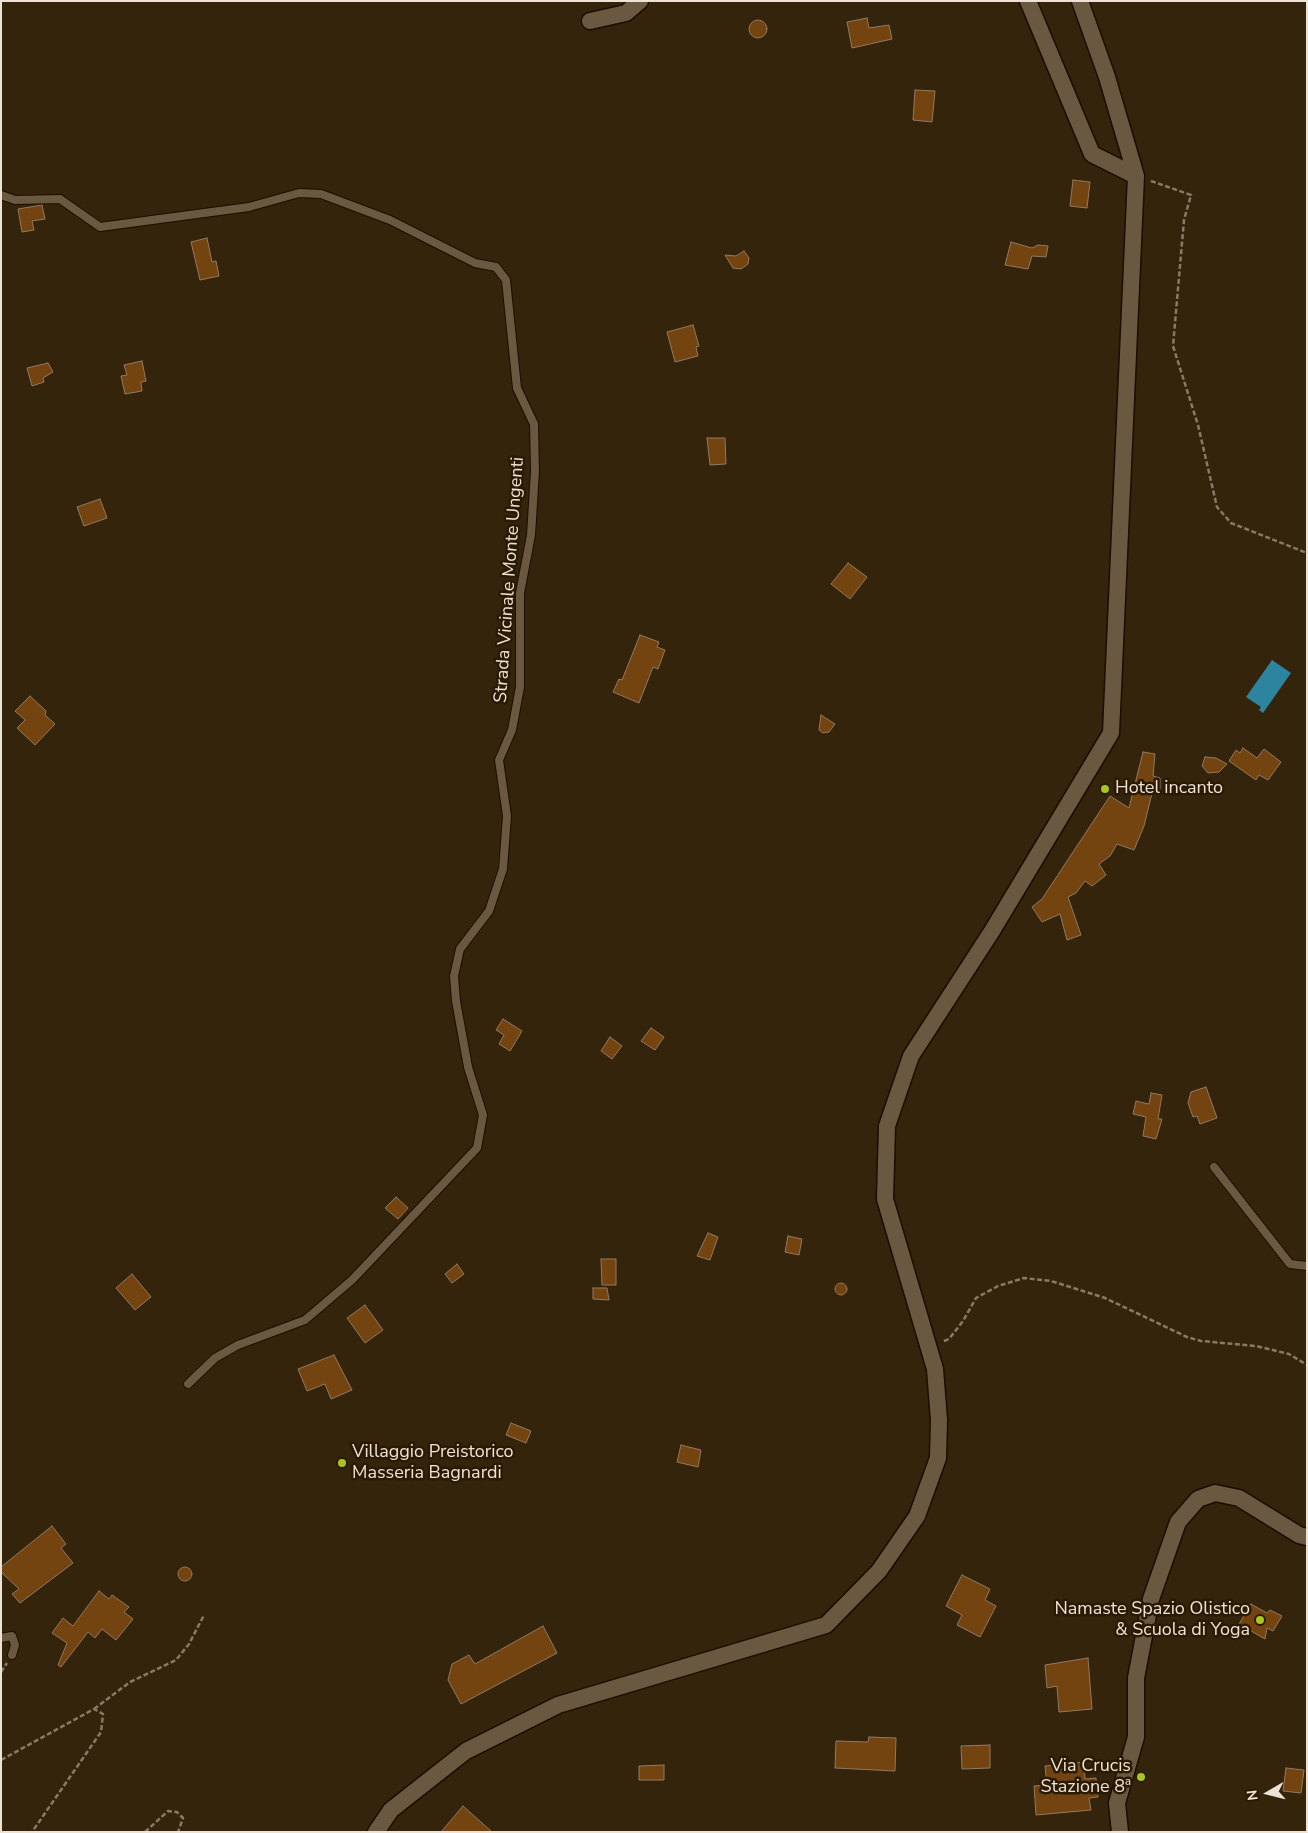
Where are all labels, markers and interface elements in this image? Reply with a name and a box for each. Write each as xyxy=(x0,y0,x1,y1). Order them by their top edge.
street label: Strada Vicinale Monte Ungenti xyxy=(491,456,529,704)
place label: Hotel incanto xyxy=(1115,778,1223,800)
marker: Hotel incanto xyxy=(1099,783,1111,795)
place label: Villaggio Preistorico Masseria Bagnardi xyxy=(352,1442,514,1485)
marker: Villaggio Preistorico Masseria Bagnardi xyxy=(336,1457,348,1469)
place label: Namaste Spazio Olistico & Scuola di Yoga xyxy=(1054,1599,1250,1642)
marker: Namaste Spazio Olistico & Scuola di Yoga xyxy=(1254,1614,1266,1626)
place label: Via Crucis Stazione 8ª xyxy=(1040,1756,1131,1798)
north arrow xyxy=(1243,1768,1293,1818)
marker: Via Crucis Stazione 8ª xyxy=(1135,1771,1147,1783)
text: N xyxy=(1243,1789,1263,1802)

